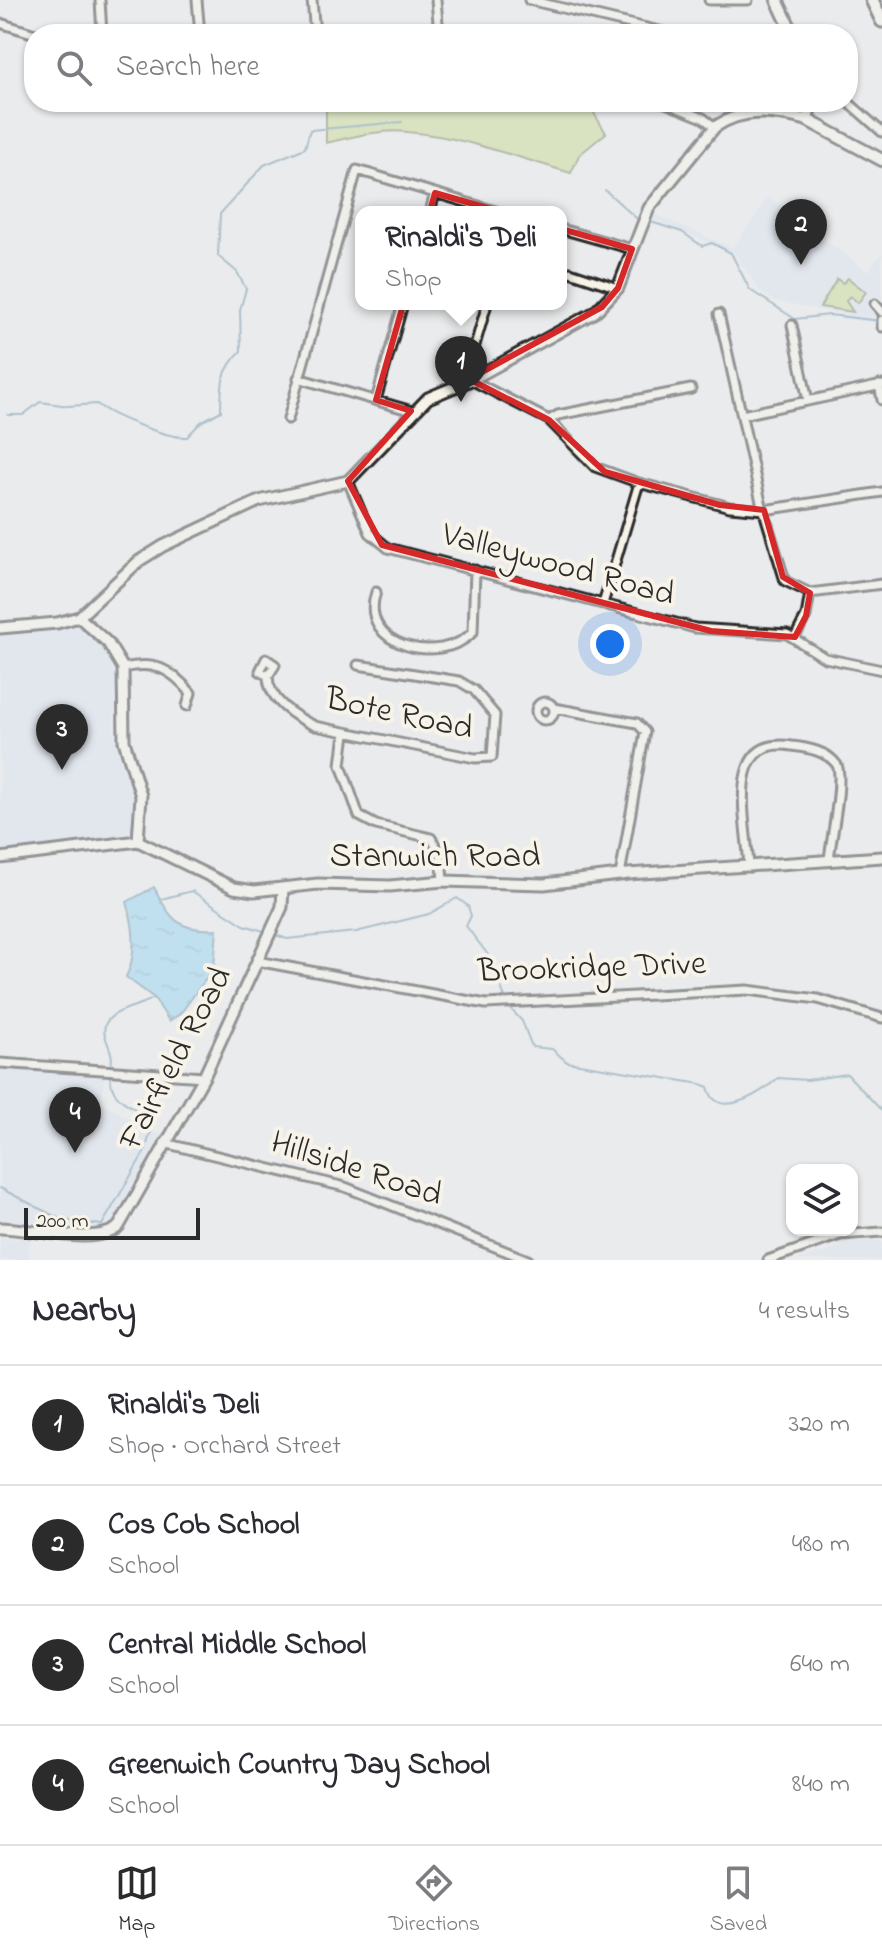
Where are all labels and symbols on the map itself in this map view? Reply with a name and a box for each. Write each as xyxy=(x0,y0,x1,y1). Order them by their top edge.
pin: 2 xyxy=(775,199,827,265)
pin: 1 xyxy=(435,336,487,402)
street label: Valleywood Road xyxy=(435,511,680,621)
your location xyxy=(590,624,630,664)
street label: Bote Road xyxy=(320,675,477,755)
pin: 3 xyxy=(36,704,88,770)
street label: Stanwich Road xyxy=(330,833,540,883)
street label: Brookridge Drive xyxy=(476,940,708,998)
street label: Fairfield Road xyxy=(107,958,246,1161)
pin: 4 xyxy=(49,1087,101,1153)
street label: Hillside Road xyxy=(264,1119,448,1221)
scale bar xyxy=(24,1204,200,1240)

